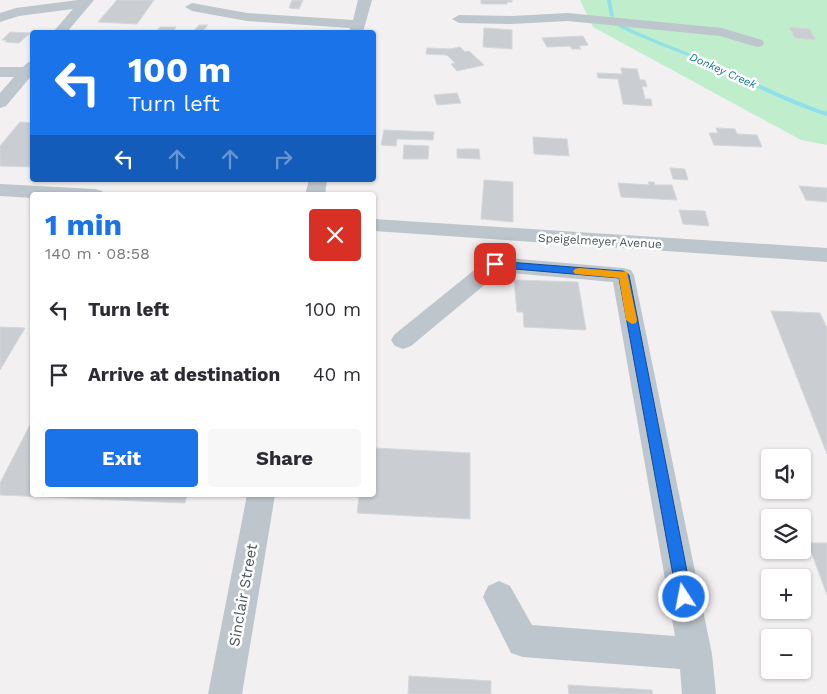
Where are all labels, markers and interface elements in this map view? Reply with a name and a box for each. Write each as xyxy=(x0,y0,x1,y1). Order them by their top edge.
text: 100 m xyxy=(128,49,231,91)
icon: left xyxy=(45,50,110,115)
water label: Donkey Creek xyxy=(688,50,759,92)
text: Turn left xyxy=(128,91,220,116)
icon: left xyxy=(110,145,138,173)
icon: ahead xyxy=(163,145,191,173)
icon: ahead xyxy=(216,145,244,173)
icon: right xyxy=(269,145,297,173)
text: 1 min xyxy=(45,207,122,242)
button: close xyxy=(309,209,361,261)
street label: Speigelmeyer Avenue xyxy=(538,231,662,251)
pin xyxy=(474,243,516,285)
text: 140 m · 08:58 xyxy=(45,244,150,263)
icon: arrive xyxy=(481,250,509,278)
icon: left xyxy=(45,296,73,324)
text: Turn left xyxy=(88,298,169,321)
text: 100 m xyxy=(305,298,361,321)
icon: arrive xyxy=(45,361,73,389)
text: Arrive at destination xyxy=(88,363,280,386)
text: 40 m xyxy=(313,363,361,386)
button: Exit xyxy=(45,429,198,487)
button: Share xyxy=(208,429,361,487)
map controls xyxy=(761,449,811,679)
button: sound xyxy=(761,449,811,499)
button: layers xyxy=(761,509,811,559)
street label: Sinclair Street xyxy=(225,541,261,648)
button: + xyxy=(761,569,811,619)
position arrow xyxy=(657,570,709,622)
button: − xyxy=(761,629,811,679)

